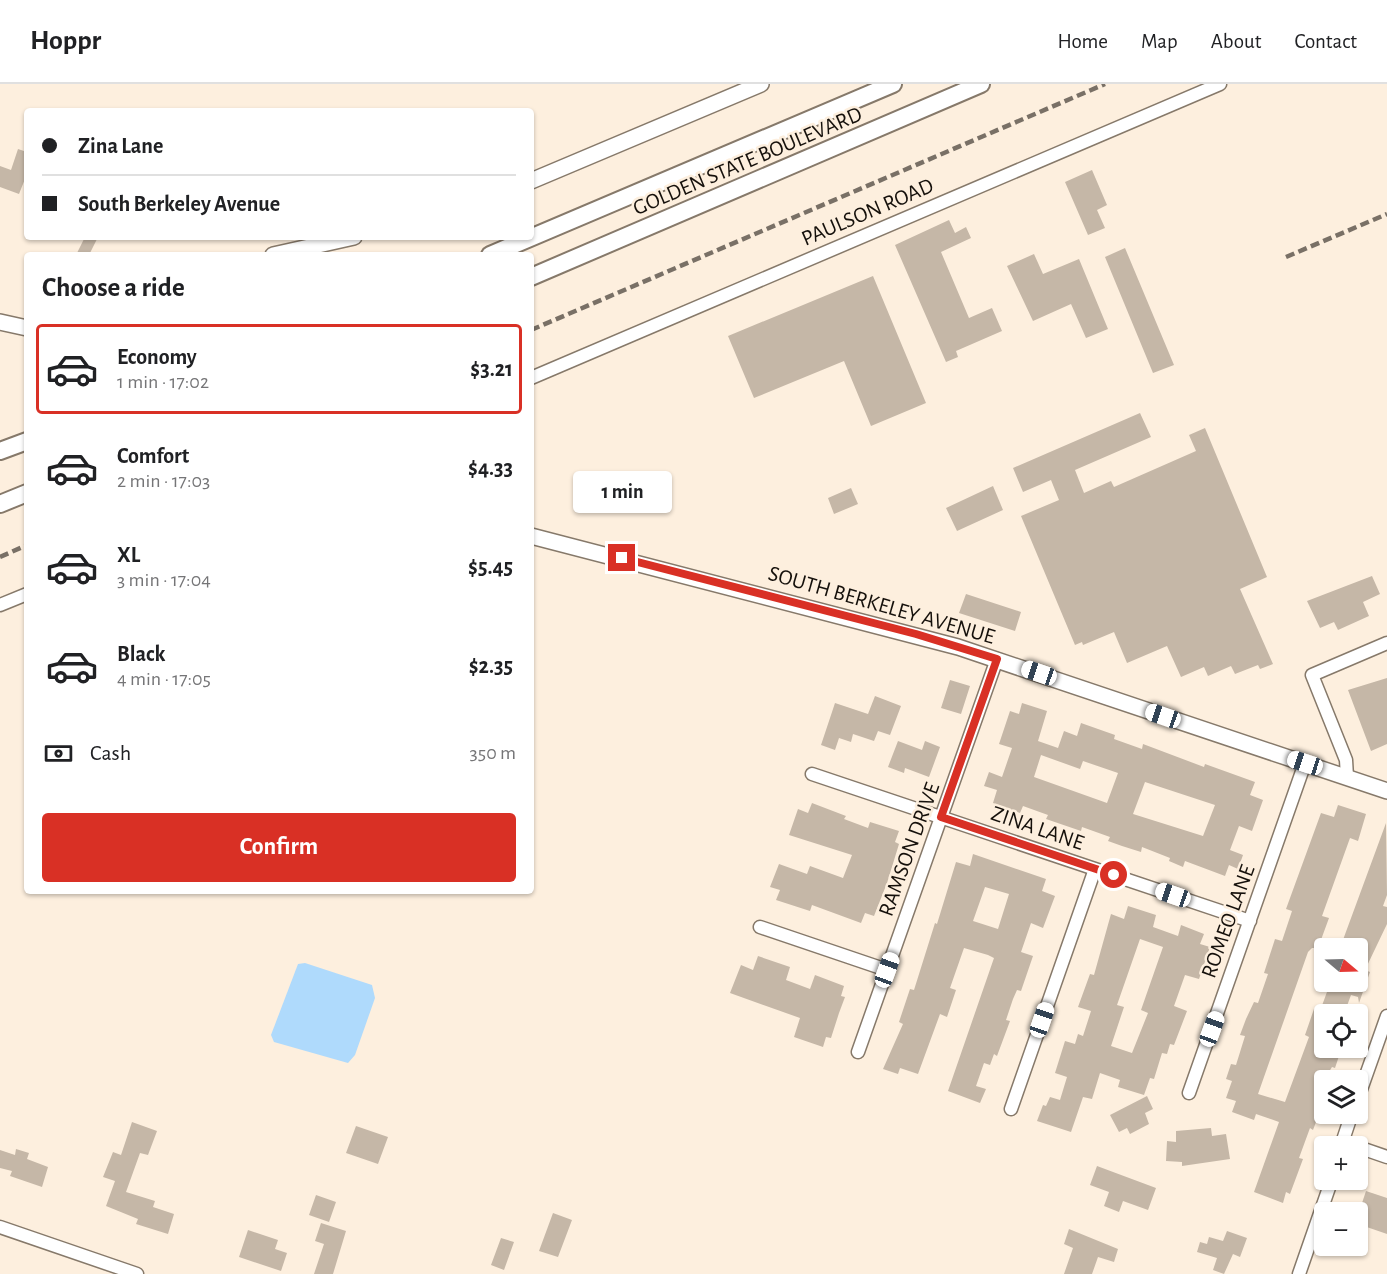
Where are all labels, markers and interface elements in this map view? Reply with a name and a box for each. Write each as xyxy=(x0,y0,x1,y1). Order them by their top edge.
text: Hoppr xyxy=(30,27,101,55)
text: Home xyxy=(1057,31,1108,52)
text: Map xyxy=(1141,31,1178,52)
text: About xyxy=(1211,31,1261,52)
text: Contact xyxy=(1294,31,1357,52)
street label: GOLDEN STATE BOULEVARD xyxy=(630,103,865,219)
text: Zina Lane xyxy=(78,135,163,157)
street label: PAULSON ROAD xyxy=(798,174,937,250)
text: South Berkeley Avenue xyxy=(78,193,280,215)
text: Choose a ride xyxy=(42,274,185,301)
icon: car xyxy=(45,342,99,396)
text: Economy xyxy=(117,346,197,368)
text: $3.21 xyxy=(470,358,513,380)
text: 1 min · 17:02 xyxy=(117,372,209,392)
icon: car xyxy=(45,441,99,495)
text: Comfort xyxy=(117,445,189,467)
text: $4.33 xyxy=(468,457,513,479)
text: 2 min · 17:03 xyxy=(117,471,210,491)
callout: 1 min xyxy=(572,471,672,513)
text: 1 min xyxy=(601,482,644,502)
icon: car xyxy=(45,540,99,594)
text: XL xyxy=(117,544,140,566)
route end xyxy=(608,544,635,571)
text: $5.45 xyxy=(468,556,513,578)
street label: SOUTH BERKELEY AVENUE xyxy=(766,562,998,648)
text: 3 min · 17:04 xyxy=(117,570,211,590)
icon: car xyxy=(45,639,99,693)
text: Black xyxy=(117,643,165,665)
text: $2.35 xyxy=(469,655,513,677)
car xyxy=(1019,659,1059,687)
text: 4 min · 17:05 xyxy=(117,669,211,689)
car xyxy=(1143,702,1183,730)
icon: cash xyxy=(42,737,75,770)
text: Cash xyxy=(90,742,131,764)
text: 350 m xyxy=(470,743,516,763)
car xyxy=(1285,749,1325,777)
street label: RAMSON DRIVE xyxy=(875,779,943,919)
street label: ZINA LANE xyxy=(989,802,1087,854)
button: Confirm xyxy=(42,813,516,882)
route start xyxy=(1100,861,1127,888)
street label: ROMEO LANE xyxy=(1197,861,1259,981)
car xyxy=(1153,881,1193,909)
north arrow xyxy=(1314,938,1368,992)
map controls xyxy=(1314,938,1368,1256)
car xyxy=(872,950,902,990)
car xyxy=(1028,1000,1056,1040)
button: locate xyxy=(1314,1004,1368,1058)
car xyxy=(1197,1009,1227,1049)
button: layers xyxy=(1314,1070,1368,1124)
button: + xyxy=(1314,1136,1368,1190)
button: − xyxy=(1314,1202,1368,1256)

